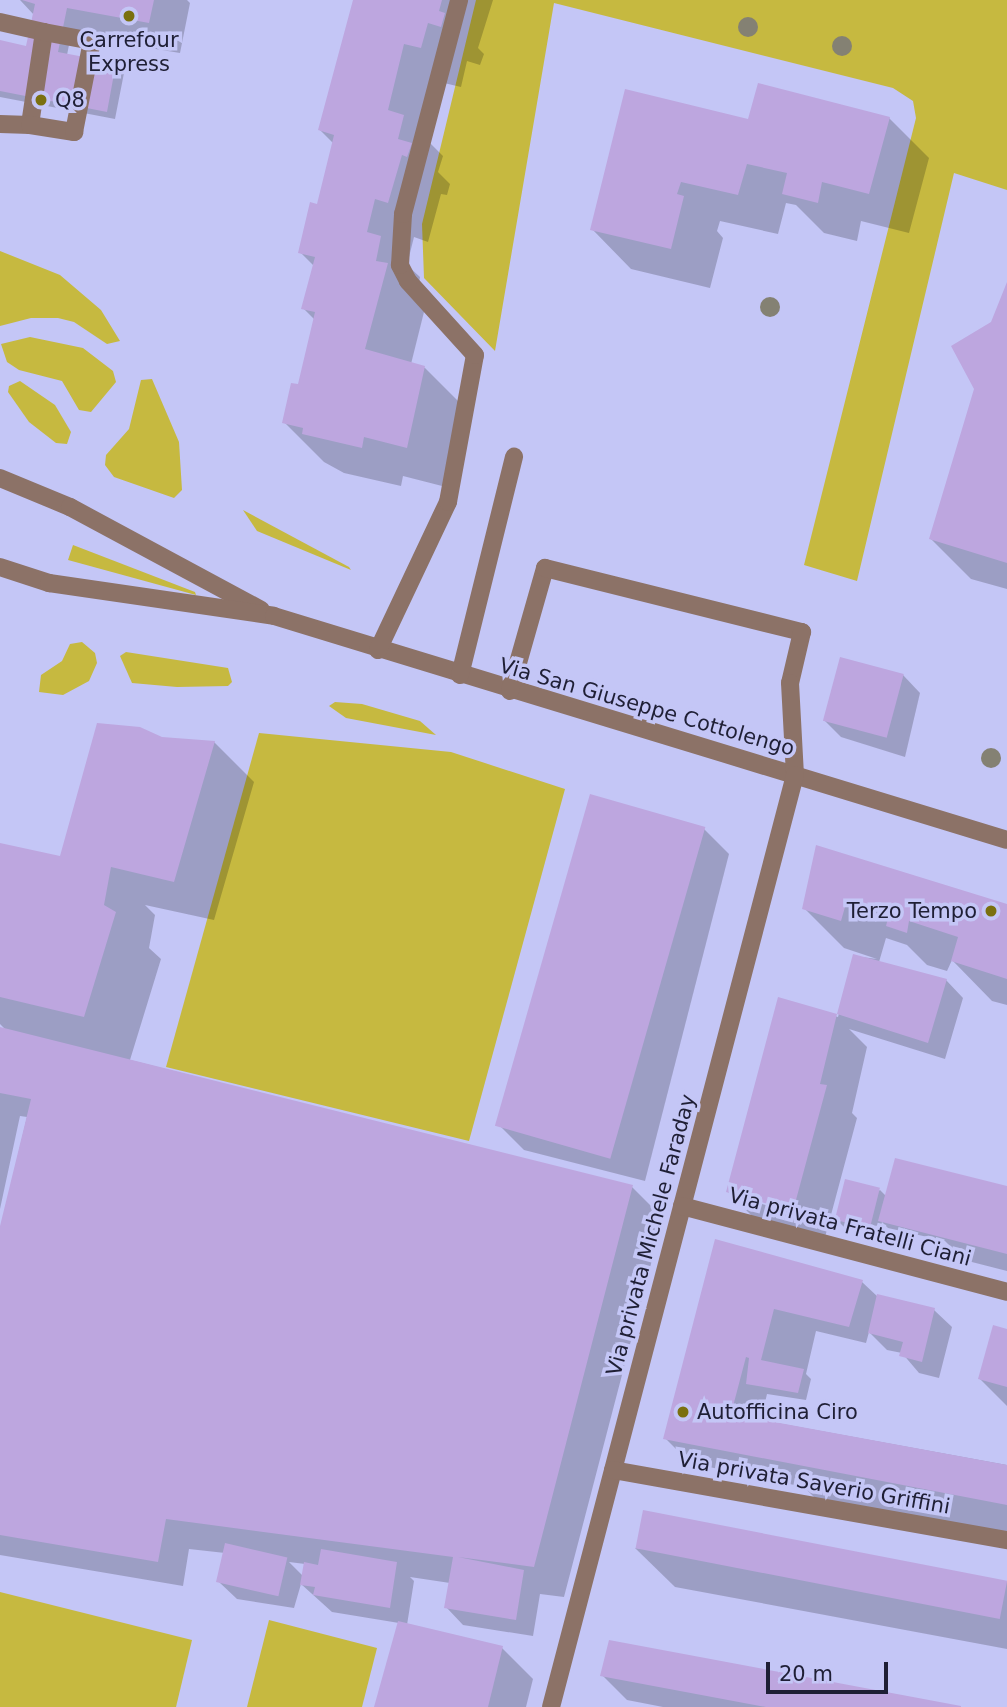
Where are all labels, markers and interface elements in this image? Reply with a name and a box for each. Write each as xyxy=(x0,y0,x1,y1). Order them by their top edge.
marker: Carrefour Express xyxy=(121,8,137,24)
place label: Carrefour Express xyxy=(79,27,179,77)
place label: Q8 xyxy=(55,87,85,113)
marker: Q8 xyxy=(33,92,49,108)
street label: Via San Giuseppe Cottolengo xyxy=(496,653,798,761)
place label: Terzo Tempo xyxy=(847,898,977,924)
marker: Terzo Tempo xyxy=(983,903,999,919)
street label: Via privata Michele Faraday xyxy=(601,1091,701,1379)
street label: Via privata Fratelli Ciani xyxy=(726,1182,974,1272)
place label: Autofficina Ciro xyxy=(697,1399,858,1425)
marker: Autofficina Ciro xyxy=(675,1404,691,1420)
street label: Via privata Saverio Griffini xyxy=(676,1447,952,1519)
scale bar xyxy=(769,1648,892,1692)
text: 20 m xyxy=(779,1662,833,1686)

